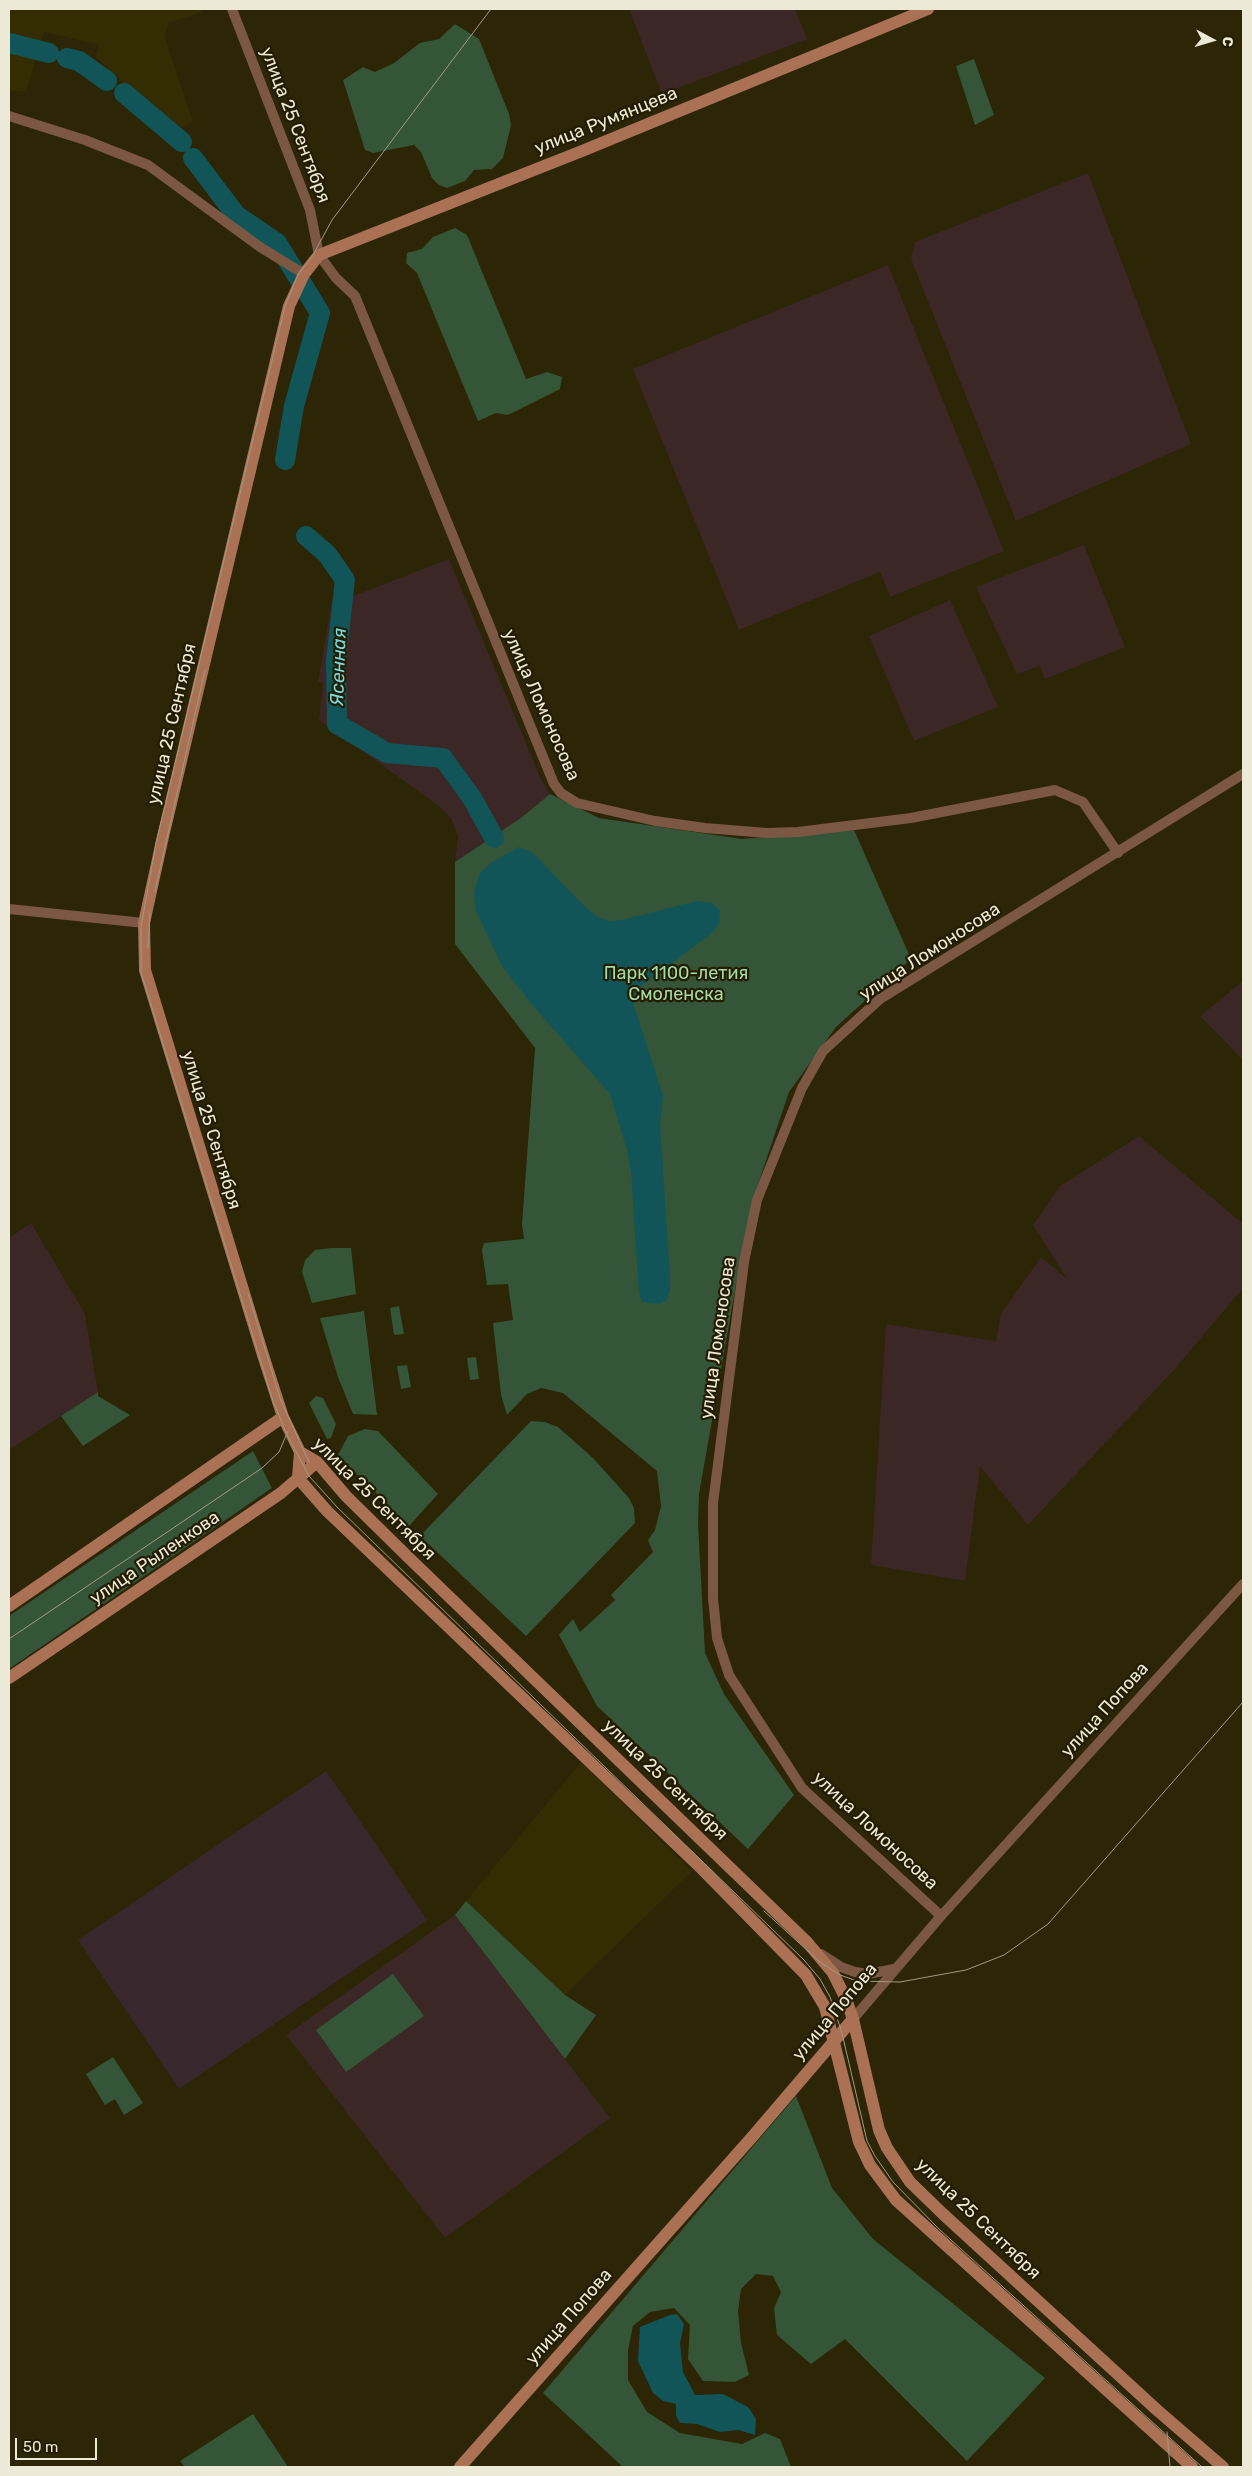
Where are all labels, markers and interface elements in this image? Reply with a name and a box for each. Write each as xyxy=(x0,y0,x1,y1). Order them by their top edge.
north arrow xyxy=(1187,15,1237,65)
text: С xyxy=(1218,36,1236,47)
street label: улица 25 Сентября xyxy=(255,44,335,206)
street label: улица Румянцева xyxy=(532,83,680,159)
street label: улица Ломоносова xyxy=(498,626,584,784)
water label: Ясенная xyxy=(326,628,352,706)
street label: улица 25 Сентября xyxy=(143,641,201,807)
street label: улица Ломоносова xyxy=(856,898,1004,1006)
park label: Парк 1100-летия Смоленска xyxy=(604,963,748,1006)
street label: улица 25 Сентября xyxy=(177,1048,245,1212)
street label: улица Ломоносова xyxy=(696,1256,740,1420)
street label: улица 25 Сентября xyxy=(308,1433,440,1565)
street label: улица Рыленкова xyxy=(86,1507,224,1609)
street label: улица Попова xyxy=(1057,1658,1153,1762)
street label: улица 25 Сентября xyxy=(598,1715,732,1845)
street label: улица Ломоносова xyxy=(808,1767,942,1895)
street label: улица Попова xyxy=(788,1959,882,2065)
street label: улица 25 Сентября xyxy=(911,2154,1045,2284)
street label: улица Попова xyxy=(521,2264,617,2370)
scale bar xyxy=(18,2428,100,2460)
text: 50 m xyxy=(23,2438,58,2456)

